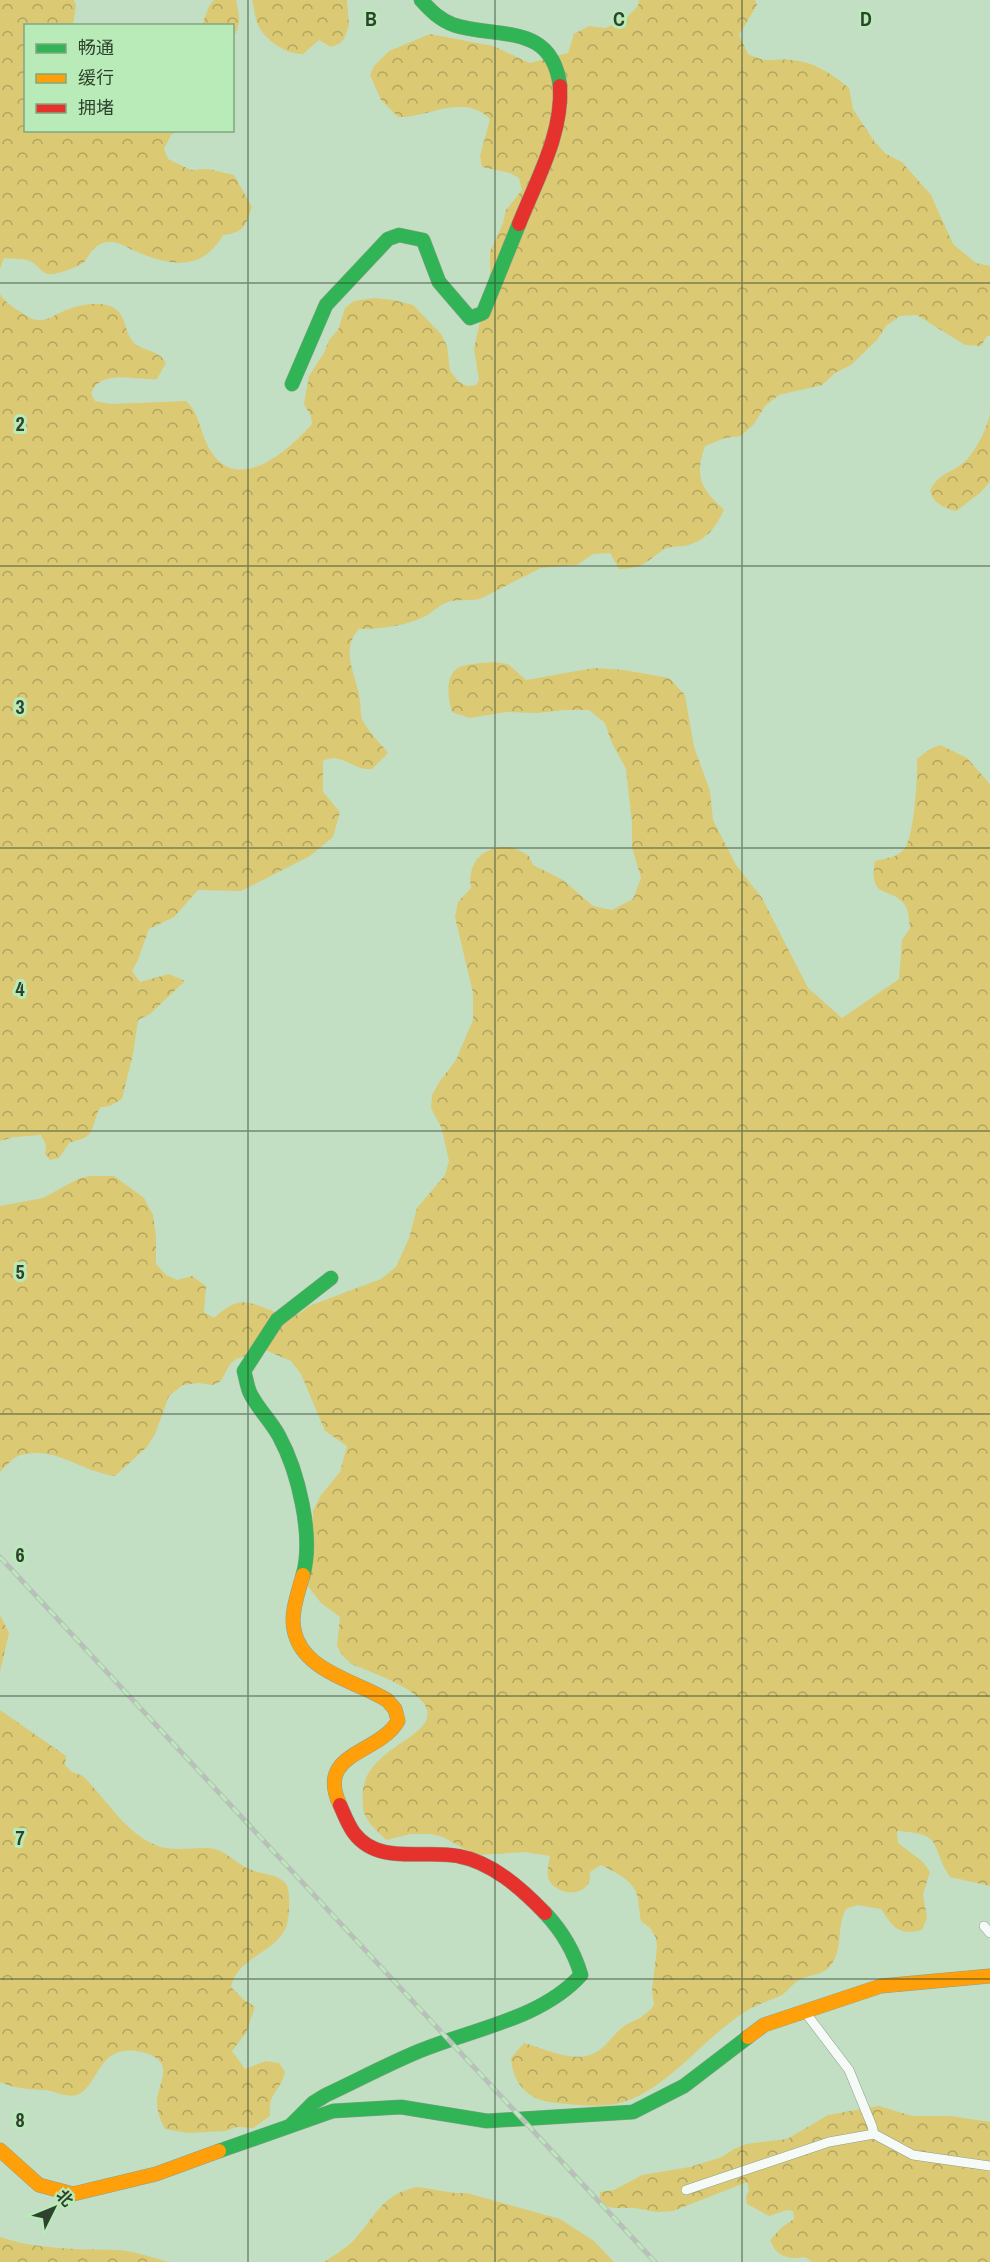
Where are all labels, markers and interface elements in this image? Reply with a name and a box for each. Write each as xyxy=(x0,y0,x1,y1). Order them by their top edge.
text: B xyxy=(365,5,377,32)
text: C xyxy=(613,5,625,32)
text: D xyxy=(860,5,872,32)
legend xyxy=(24,24,234,132)
text: 畅通 xyxy=(78,35,114,60)
text: 缓行 xyxy=(78,65,114,90)
text: 拥堵 xyxy=(78,95,114,120)
text: 2 xyxy=(15,410,25,437)
text: 3 xyxy=(15,693,25,720)
text: 4 xyxy=(15,975,25,1002)
text: 5 xyxy=(15,1258,25,1285)
text: 6 xyxy=(15,1541,25,1568)
text: 7 xyxy=(15,1824,25,1851)
text: 8 xyxy=(15,2106,25,2133)
north arrow xyxy=(24,2178,84,2238)
text: 北 xyxy=(51,2184,78,2211)

